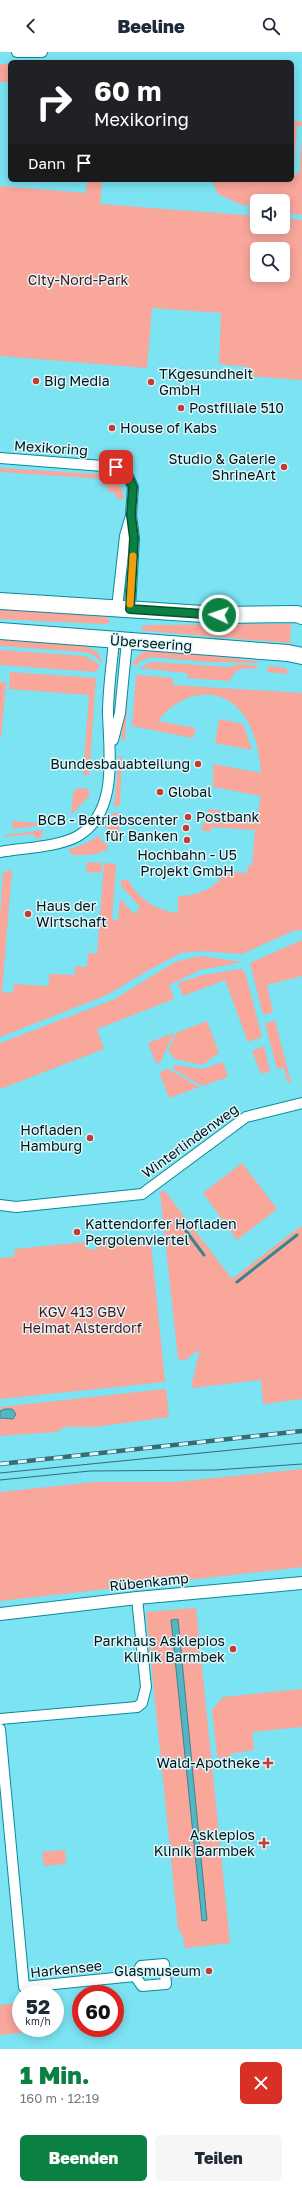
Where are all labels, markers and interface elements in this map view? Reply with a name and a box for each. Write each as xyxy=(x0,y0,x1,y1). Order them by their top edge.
icon: back xyxy=(20,15,42,37)
text: Beeline xyxy=(117,15,185,37)
icon: search xyxy=(260,15,282,37)
text: 60 m xyxy=(94,74,161,107)
icon: right xyxy=(28,76,80,128)
text: Mexikoring xyxy=(94,108,189,130)
icon: arrive xyxy=(73,152,95,174)
text: Dann xyxy=(28,154,65,172)
map controls xyxy=(250,194,290,282)
button: sound xyxy=(250,194,290,234)
button: search xyxy=(250,242,290,282)
park label: City-Nord-Park xyxy=(28,271,128,288)
place label: TKgesundheit GmbH xyxy=(159,365,253,398)
place label: Big Media xyxy=(44,372,110,389)
marker: Big Media xyxy=(31,376,41,386)
marker: TKgesundheit GmbH xyxy=(146,377,156,387)
place label: Postfiliale 510 xyxy=(189,399,284,416)
marker: Postfiliale 510 xyxy=(176,403,186,413)
place label: House of Kabs xyxy=(120,419,217,436)
marker: House of Kabs xyxy=(107,423,117,433)
street label: Mexikoring xyxy=(14,436,88,459)
pin xyxy=(99,450,133,484)
place label: Studio & Galerie ShrineArt xyxy=(169,450,276,483)
icon: arrive xyxy=(105,456,127,478)
marker: Studio & Galerie ShrineArt xyxy=(279,462,289,472)
position arrow xyxy=(198,594,240,636)
street label: Überseering xyxy=(109,631,193,654)
place label: Bundesbauabteilung xyxy=(50,755,190,772)
marker: Bundesbauabteilung xyxy=(193,759,203,769)
place label: Global xyxy=(168,783,212,800)
marker: Global xyxy=(155,787,165,797)
place label: Postbank xyxy=(196,808,260,825)
place label: BCB - Betriebscenter für Banken xyxy=(38,811,179,844)
marker: Postbank xyxy=(183,812,193,822)
marker: BCB - Betriebscenter für Banken xyxy=(181,823,191,833)
marker: Hochbahn - U5 Projekt GmbH xyxy=(182,835,192,845)
place label: Hochbahn - U5 Projekt GmbH xyxy=(137,846,237,879)
place label: Haus der Wirtschaft xyxy=(36,897,107,930)
marker: Haus der Wirtschaft xyxy=(23,909,33,919)
street label: Winterlindenweg xyxy=(138,1100,241,1181)
place label: Hofladen Hamburg xyxy=(20,1121,82,1154)
marker: Hofladen Hamburg xyxy=(85,1133,95,1143)
place label: Kattendorfer Hofladen Pergolenviertel xyxy=(85,1215,237,1248)
marker: Kattendorfer Hofladen Pergolenviertel xyxy=(72,1227,82,1237)
park label: KGV 413 GBV Heimat Alsterdorf xyxy=(22,1303,142,1336)
street label: Rübenkamp xyxy=(108,1569,189,1594)
place label: Parkhaus Asklepios Klinik Barmbek xyxy=(93,1632,225,1665)
marker: Parkhaus Asklepios Klinik Barmbek xyxy=(228,1644,238,1654)
place label: Wald-Apotheke xyxy=(156,1754,260,1771)
marker: Wald-Apotheke xyxy=(263,1758,273,1768)
place label: Asklepios Klinik Barmbek xyxy=(154,1826,255,1859)
marker: Asklepios Klinik Barmbek xyxy=(258,1837,270,1849)
street label: Harkensee xyxy=(29,1956,103,1981)
place label: Glasmuseum xyxy=(114,1962,201,1979)
marker: Glasmuseum xyxy=(204,1966,214,1976)
speed limit sign: 60 xyxy=(72,1985,124,2037)
text: 52 xyxy=(26,1994,50,2018)
text: km/h xyxy=(25,2015,51,2027)
text: 1 Min. xyxy=(20,2060,90,2089)
button: close xyxy=(240,2062,282,2104)
text: 160 m · 12:19 xyxy=(20,2090,99,2106)
button: Beenden xyxy=(20,2135,147,2181)
button: Teilen xyxy=(155,2135,282,2181)

